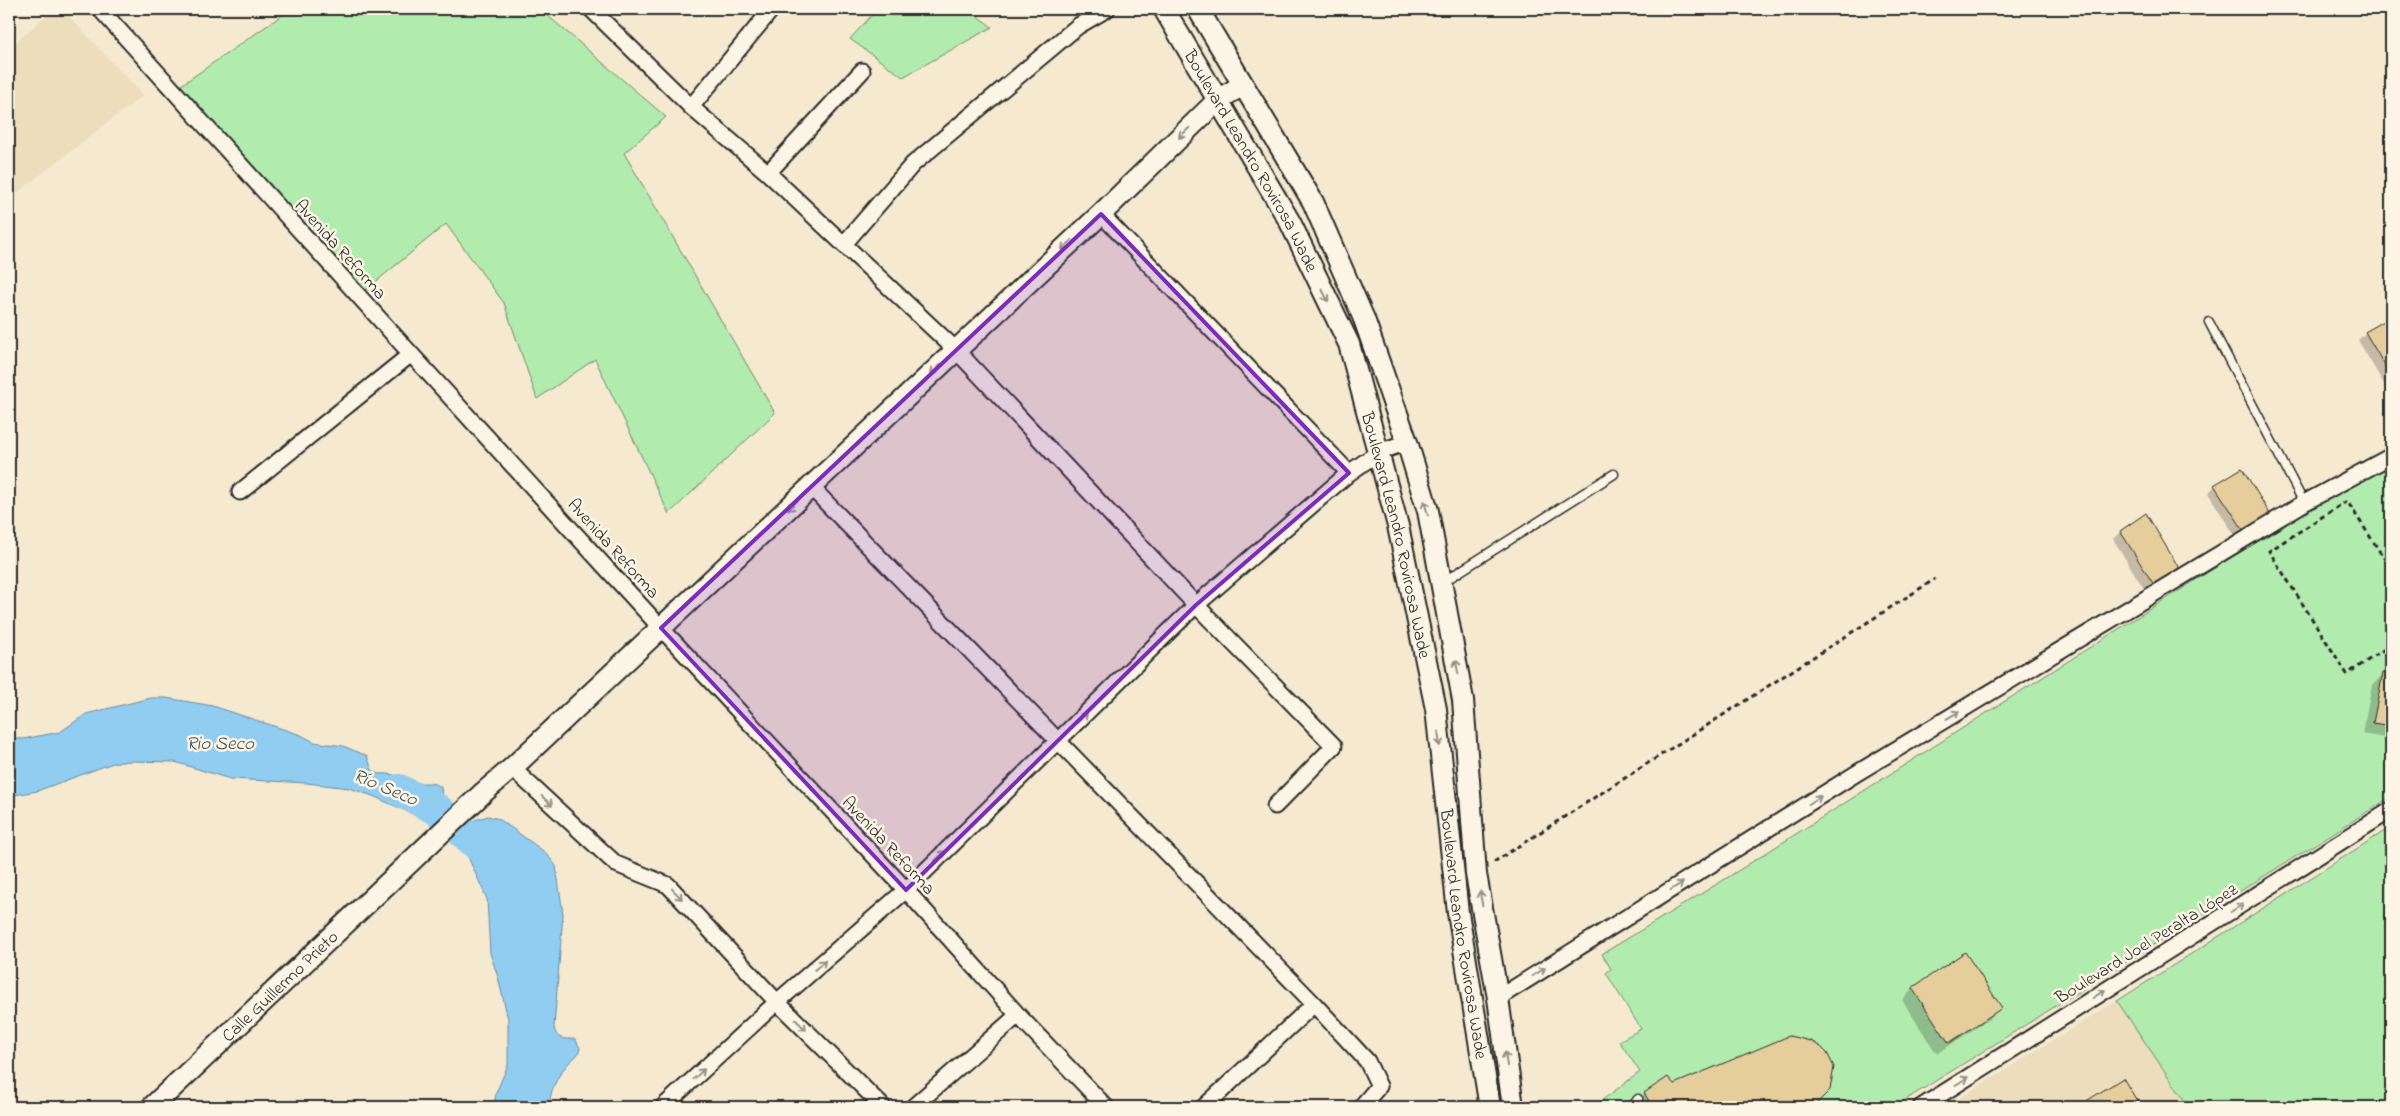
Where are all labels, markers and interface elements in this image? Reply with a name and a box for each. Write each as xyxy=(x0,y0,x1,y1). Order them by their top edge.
street label: Boulevard Leandro Rovirosa Wade xyxy=(1175,44,1324,278)
one-way arrow xyxy=(1178,127,1191,139)
street label: Avenida Reforma xyxy=(287,194,392,306)
one-way arrow xyxy=(1061,239,1074,251)
one-way arrow xyxy=(1321,287,1331,302)
one-way arrow xyxy=(930,362,942,375)
street label: Boulevard Leandro Rovirosa Wade xyxy=(1353,408,1436,662)
street label: Avenida Reforma xyxy=(560,493,665,605)
one-way arrow xyxy=(786,499,799,511)
one-way arrow xyxy=(1421,500,1431,516)
one-way arrow xyxy=(1451,660,1461,676)
one-way arrow xyxy=(1946,709,1960,719)
one-way arrow xyxy=(1075,712,1088,724)
water label: Rio Seco xyxy=(186,731,255,758)
one-way arrow xyxy=(1434,731,1444,747)
water label: Río Seco xyxy=(349,763,422,814)
street label: Avenida Reforma xyxy=(835,791,940,902)
one-way arrow xyxy=(1807,794,1821,804)
one-way arrow xyxy=(541,795,554,807)
street label: Boulevard Leandro Rovirosa Wade xyxy=(1432,807,1493,1062)
one-way arrow xyxy=(934,850,946,862)
street label: Boulevard Joel Peralta López xyxy=(2050,878,2244,1012)
one-way arrow xyxy=(1670,881,1684,891)
one-way arrow xyxy=(671,888,683,901)
one-way arrow xyxy=(1475,891,1485,907)
one-way arrow xyxy=(2229,902,2243,912)
street label: Calle Guillermo Prieto xyxy=(217,925,345,1049)
one-way arrow xyxy=(813,959,826,971)
one-way arrow xyxy=(1532,967,1546,977)
one-way arrow xyxy=(2092,989,2106,999)
one-way arrow xyxy=(794,1019,806,1031)
one-way arrow xyxy=(1501,1051,1511,1067)
one-way arrow xyxy=(693,1068,706,1080)
one-way arrow xyxy=(1955,1076,1969,1087)

